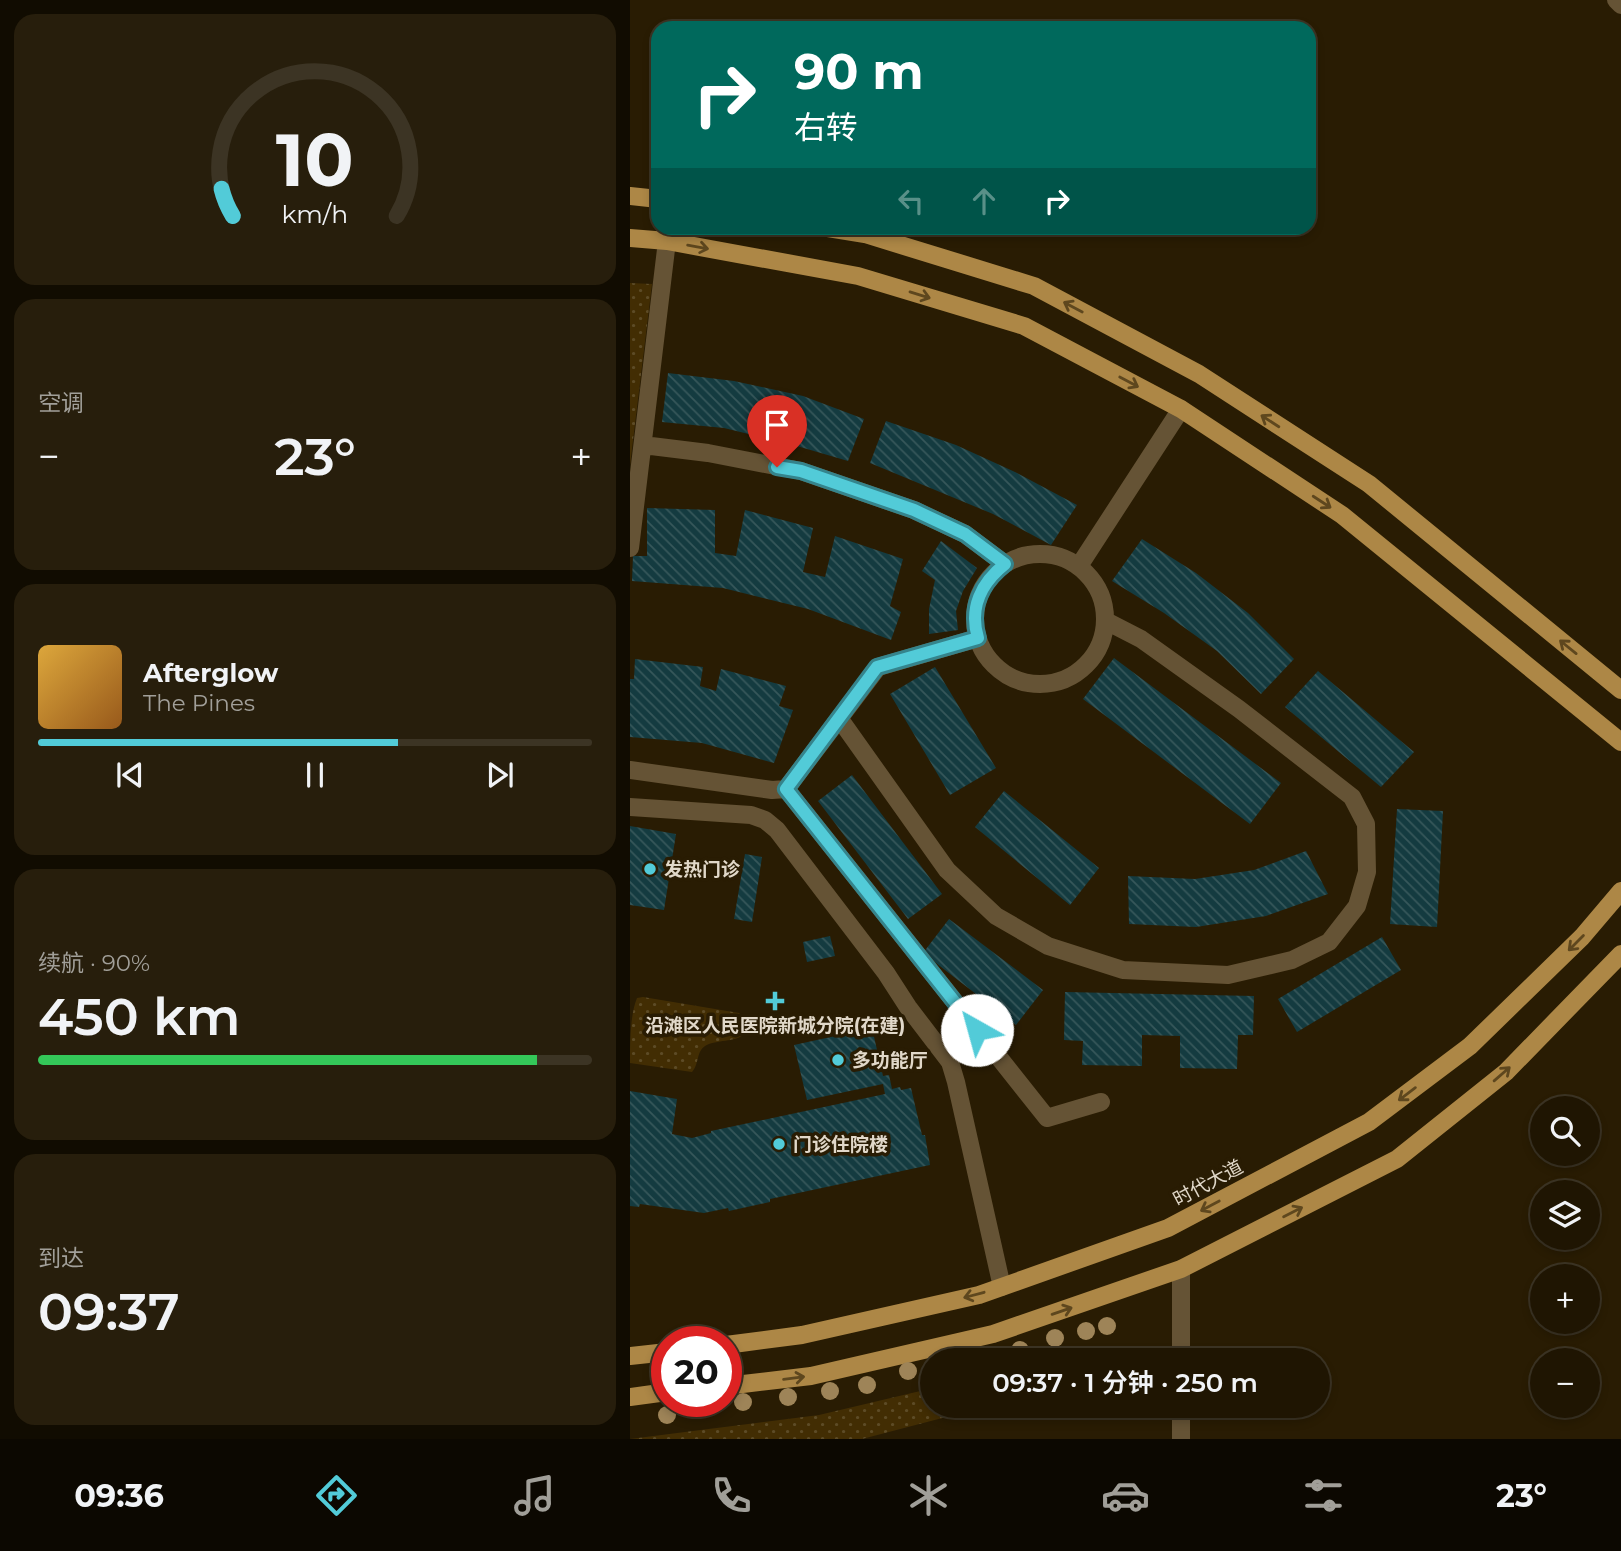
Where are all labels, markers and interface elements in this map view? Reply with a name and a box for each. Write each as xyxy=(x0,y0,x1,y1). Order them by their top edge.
text: 90 m xyxy=(794,42,924,101)
icon: right xyxy=(679,49,770,140)
text: 右转 xyxy=(794,108,858,147)
text: 10 xyxy=(276,116,354,204)
icon: left xyxy=(892,182,930,220)
icon: ahead xyxy=(965,182,1003,220)
icon: right xyxy=(1038,182,1076,220)
text: km/h xyxy=(282,198,348,228)
one-way arrow xyxy=(686,241,709,254)
one-way arrow xyxy=(908,289,930,302)
one-way arrow xyxy=(1063,300,1084,313)
one-way arrow xyxy=(1118,375,1139,389)
text: 空调 xyxy=(38,389,84,417)
pin xyxy=(747,395,807,467)
icon: arrive xyxy=(758,406,796,444)
one-way arrow xyxy=(1261,413,1280,428)
text: 23° xyxy=(274,425,356,488)
text: − xyxy=(38,433,60,480)
text: + xyxy=(570,433,592,480)
one-way arrow xyxy=(1312,495,1331,509)
one-way arrow xyxy=(1560,639,1578,654)
text: Afterglow xyxy=(143,657,278,689)
text: The Pines xyxy=(143,689,255,717)
icon: previous xyxy=(111,756,149,794)
icon: pause xyxy=(296,756,334,794)
icon: next xyxy=(481,756,519,794)
place label: 发热门诊 xyxy=(664,858,741,881)
marker: 发热门诊 xyxy=(642,861,658,877)
one-way arrow xyxy=(1568,934,1585,951)
text: 续航 · 90% xyxy=(38,949,150,977)
text: 450 km xyxy=(38,985,241,1048)
marker: 沿滩区人民医院新城分院(在建) xyxy=(765,991,785,1011)
position arrow xyxy=(940,993,1014,1067)
place label: 沿滩区人民医院新城分院(在建) xyxy=(645,1014,905,1037)
place label: 多功能厅 xyxy=(852,1049,928,1072)
marker: 多功能厅 xyxy=(830,1052,846,1068)
one-way arrow xyxy=(1493,1066,1511,1082)
one-way arrow xyxy=(1398,1087,1417,1101)
map controls xyxy=(1530,1096,1600,1418)
button: search xyxy=(1530,1096,1600,1166)
place label: 门诊住院楼 xyxy=(793,1133,888,1156)
marker: 门诊住院楼 xyxy=(771,1136,787,1152)
street label: 时代大道 xyxy=(1169,1155,1247,1211)
button: layers xyxy=(1530,1180,1600,1250)
one-way arrow xyxy=(1200,1199,1220,1213)
one-way arrow xyxy=(1282,1204,1303,1218)
text: 到达 xyxy=(38,1244,84,1272)
button: + xyxy=(1530,1264,1600,1334)
text: 09:37 xyxy=(38,1280,180,1343)
one-way arrow xyxy=(964,1289,986,1302)
one-way arrow xyxy=(1050,1303,1072,1316)
speed limit sign: 20 xyxy=(651,1326,742,1417)
button: − xyxy=(1530,1348,1600,1418)
text: 09:37 · 1 分钟 · 250 m xyxy=(992,1367,1258,1399)
one-way arrow xyxy=(782,1371,805,1384)
icon: directions xyxy=(312,1471,361,1520)
icon: music xyxy=(510,1471,559,1520)
icon: phone xyxy=(707,1471,756,1520)
icon: climate xyxy=(904,1471,953,1520)
icon: car xyxy=(1101,1471,1150,1520)
icon: filters xyxy=(1299,1471,1348,1520)
text: 09:36 xyxy=(74,1476,164,1515)
text: 23° xyxy=(1496,1476,1547,1515)

